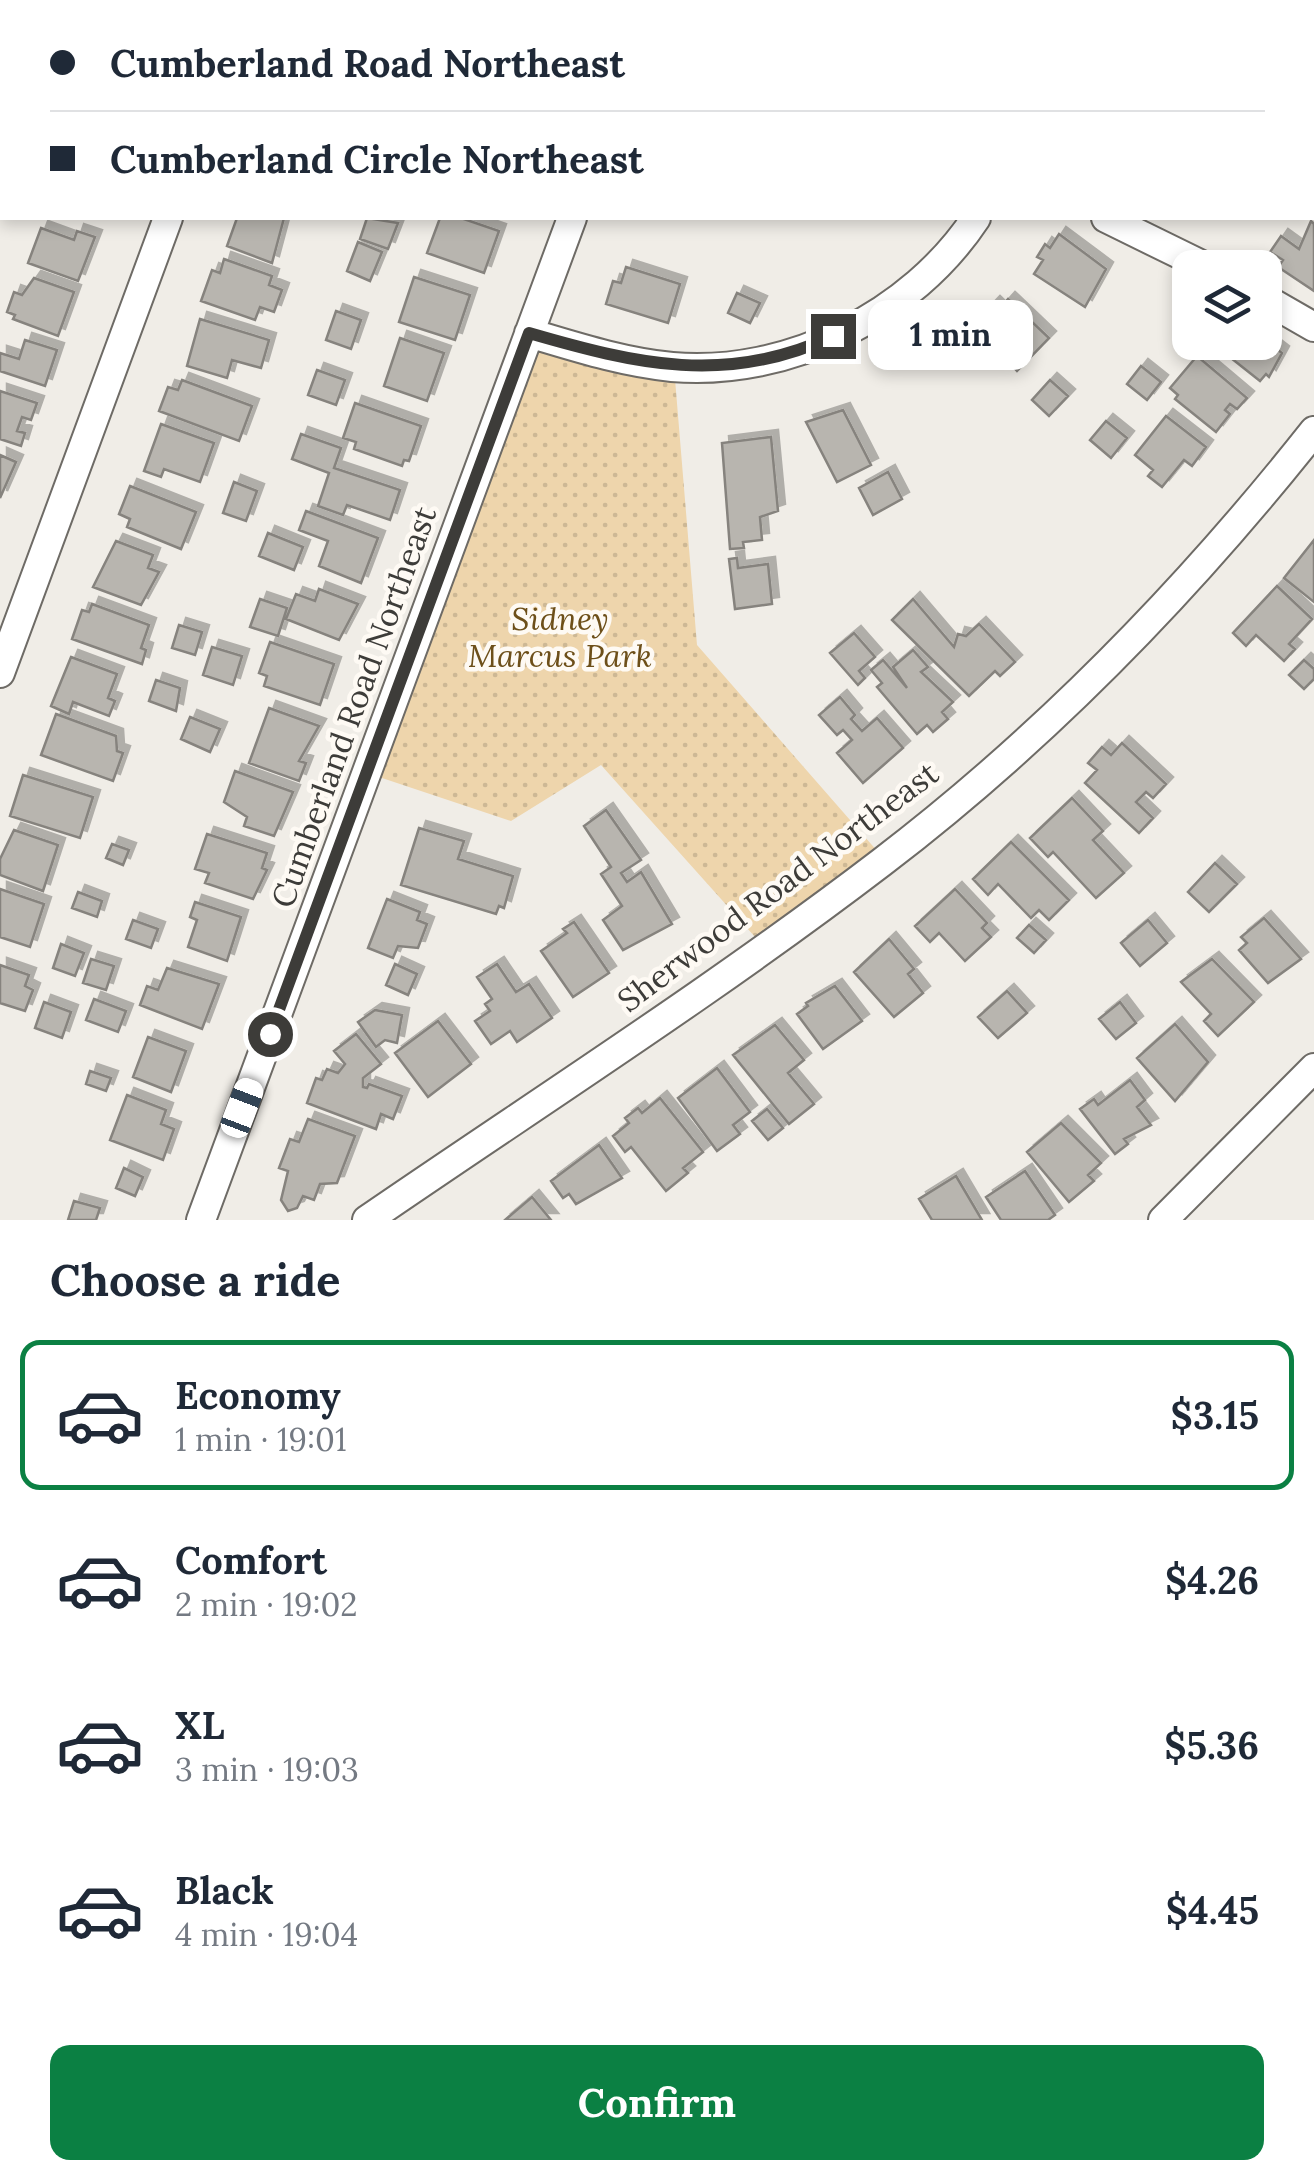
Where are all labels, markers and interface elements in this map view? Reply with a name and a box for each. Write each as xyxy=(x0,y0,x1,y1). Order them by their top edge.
text: Cumberland Road Northeast xyxy=(110,39,625,87)
text: Cumberland Circle Northeast xyxy=(110,135,644,183)
map controls xyxy=(1172,250,1282,360)
button: layers xyxy=(1172,250,1282,360)
callout: 1 min xyxy=(868,301,1033,371)
route end xyxy=(811,314,856,359)
text: 1 min xyxy=(910,314,991,355)
street label: Cumberland Road Northeast xyxy=(262,500,446,913)
park label: Sidney Marcus Park xyxy=(468,598,652,676)
street label: Sherwood Road Northeast xyxy=(609,752,947,1021)
route start xyxy=(248,1012,293,1057)
car xyxy=(217,1075,267,1141)
text: Choose a ride xyxy=(50,1251,340,1308)
icon: car xyxy=(55,1370,145,1460)
text: Economy xyxy=(175,1371,341,1419)
text: $3.15 xyxy=(1171,1391,1259,1439)
text: 1 min · 19:01 xyxy=(175,1419,347,1460)
icon: car xyxy=(55,1535,145,1625)
text: Comfort xyxy=(175,1536,327,1584)
text: $4.26 xyxy=(1165,1556,1259,1604)
text: 2 min · 19:02 xyxy=(175,1584,357,1625)
icon: car xyxy=(55,1700,145,1790)
text: XL xyxy=(175,1701,225,1749)
text: $5.36 xyxy=(1164,1721,1259,1769)
text: 3 min · 19:03 xyxy=(175,1749,359,1790)
icon: car xyxy=(55,1865,145,1955)
text: Black xyxy=(175,1866,274,1914)
text: $4.45 xyxy=(1166,1886,1259,1934)
text: 4 min · 19:04 xyxy=(175,1914,358,1955)
button: Confirm xyxy=(50,2045,1264,2160)

